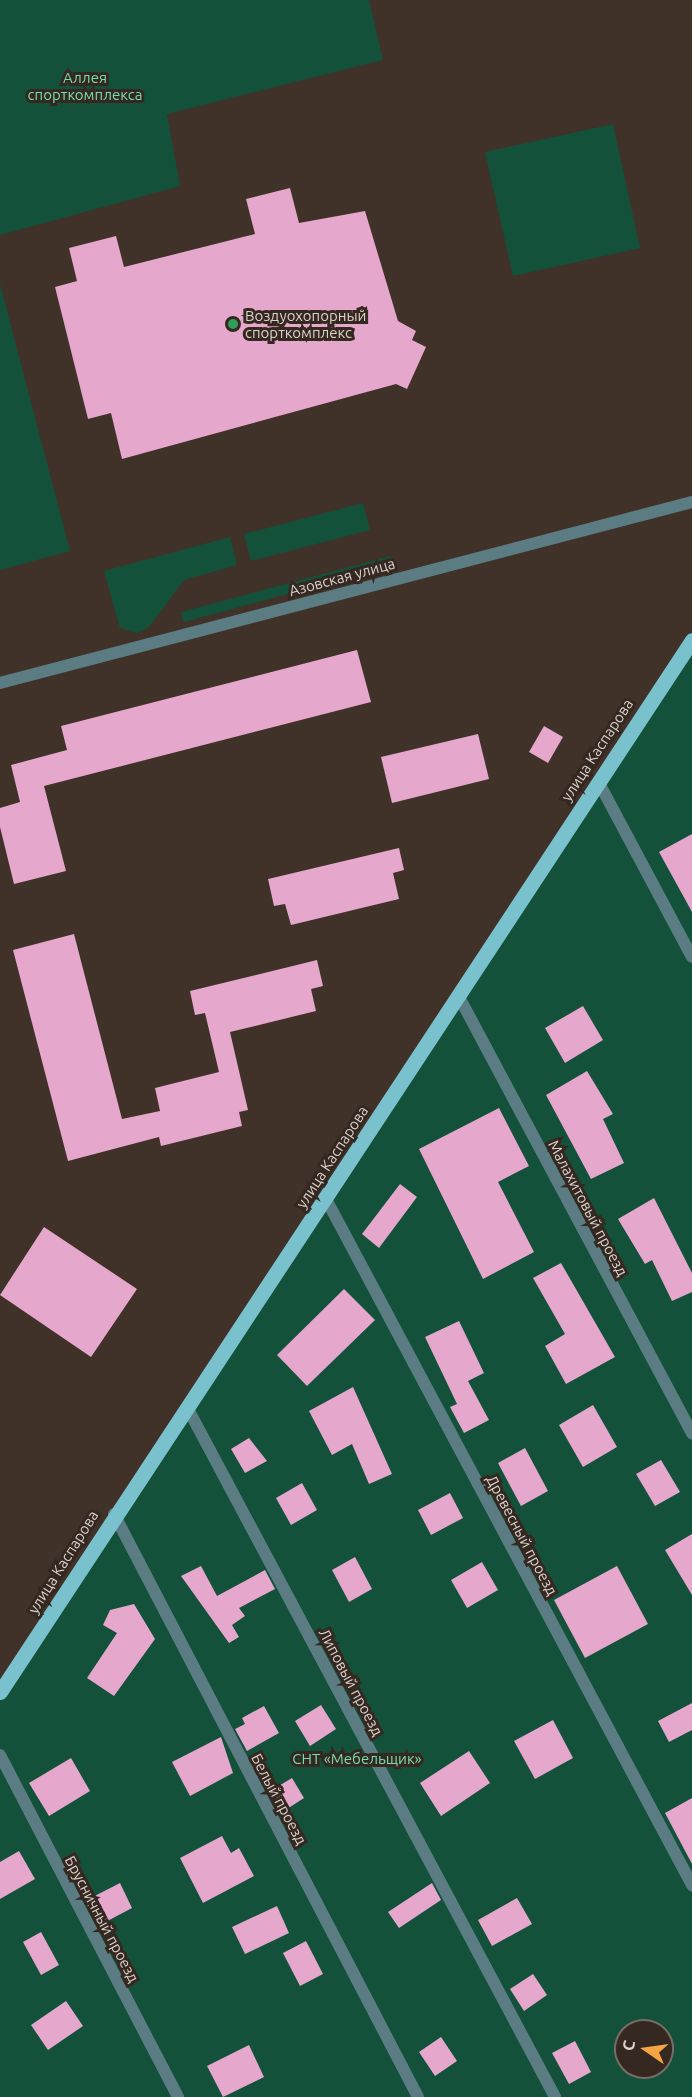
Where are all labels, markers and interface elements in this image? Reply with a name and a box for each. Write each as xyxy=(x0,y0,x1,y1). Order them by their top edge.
park label: Аллея спорткомплекса xyxy=(28,68,142,103)
place label: Воздуохопорный спорткомплекс xyxy=(245,306,366,341)
marker: Воздуохопорный спорткомплекс xyxy=(226,317,240,331)
street label: Азовская улица xyxy=(287,554,397,600)
street label: улица Каспарова xyxy=(557,696,637,804)
street label: улица Каспарова xyxy=(292,1103,372,1211)
street label: Малахитовый проезд xyxy=(545,1137,631,1279)
street label: Древесный проезд xyxy=(483,1472,561,1598)
street label: улица Каспарова xyxy=(24,1507,102,1617)
street label: Липовый проезд xyxy=(315,1625,387,1739)
park label: СНТ «Мебельщик» xyxy=(292,1750,422,1768)
street label: Белый проезд xyxy=(248,1751,310,1847)
street label: Брусничный проезд xyxy=(61,1853,143,1985)
north arrow xyxy=(614,2019,674,2079)
text: С xyxy=(618,2038,638,2052)

